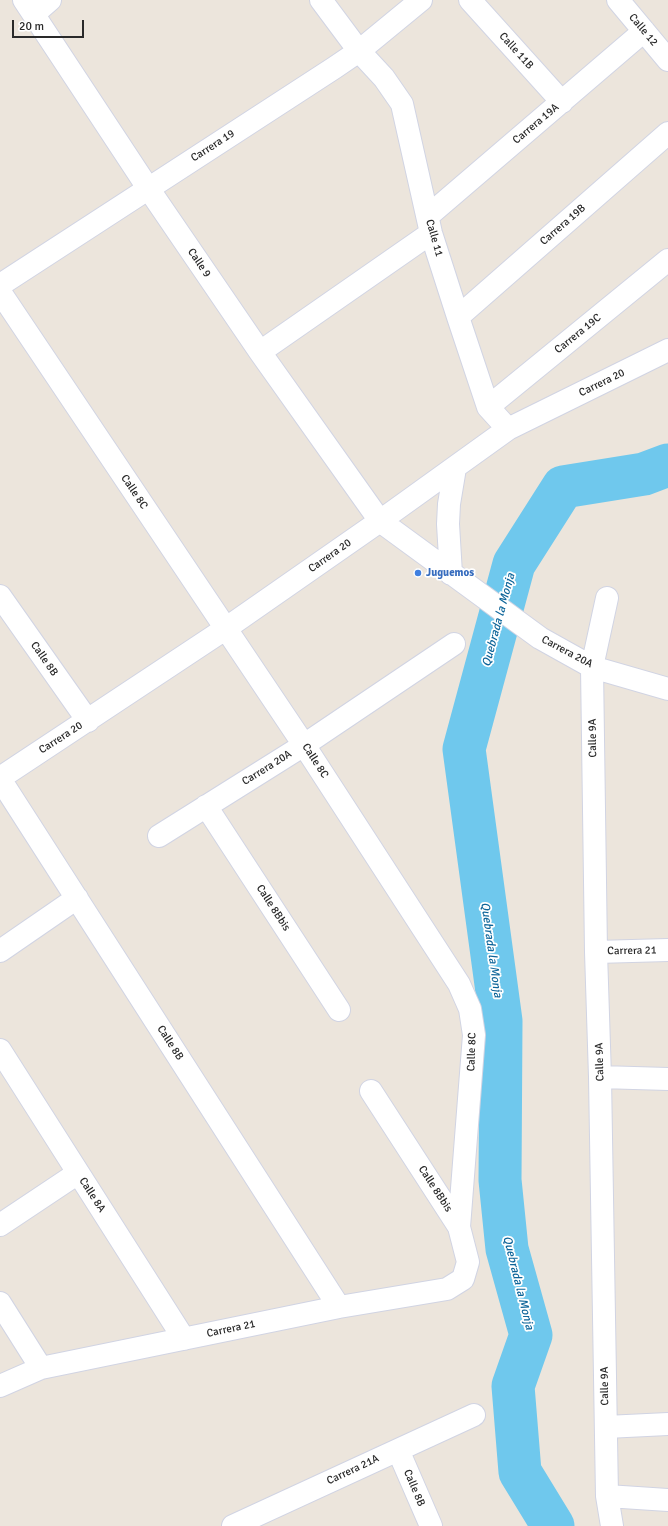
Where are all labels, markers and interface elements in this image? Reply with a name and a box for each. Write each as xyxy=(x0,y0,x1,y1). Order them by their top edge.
street label: Calle 12 xyxy=(626,11,660,49)
scale bar xyxy=(14,12,86,38)
text: 20 m xyxy=(19,19,44,34)
street label: Calle 11B xyxy=(496,30,536,72)
street label: Carrera 19A xyxy=(510,101,562,147)
street label: Carrera 19 xyxy=(189,127,237,165)
street label: Carrera 19B xyxy=(538,202,588,248)
street label: Calle 11 xyxy=(422,218,446,258)
street label: Calle 9 xyxy=(185,246,213,280)
street label: Carrera 19C xyxy=(552,311,604,357)
street label: Carrera 20 xyxy=(577,366,627,400)
street label: Calle 8C xyxy=(118,472,150,512)
street label: Carrera 20 xyxy=(306,536,354,576)
place label: Juguemos xyxy=(426,566,474,580)
marker: Juguemos xyxy=(413,568,423,578)
water label: Quebrada la Monja xyxy=(480,572,518,668)
street label: Carrera 20A xyxy=(539,633,595,671)
street label: Calle 8B xyxy=(27,639,61,679)
street label: Calle 9A xyxy=(586,718,600,758)
street label: Carrera 20 xyxy=(37,719,85,757)
street label: Calle 8C xyxy=(299,741,331,781)
street label: Carrera 20A xyxy=(240,748,294,788)
street label: Calle 8Bbis xyxy=(253,882,293,934)
water label: Quebrada la Monja xyxy=(477,901,505,999)
street label: Carrera 21 xyxy=(607,944,657,958)
street label: Calle 8B xyxy=(154,1023,186,1063)
street label: Calle 8C xyxy=(465,1032,479,1072)
street label: Calle 9A xyxy=(593,1042,607,1082)
street label: Calle 8Bbis xyxy=(415,1163,455,1215)
street label: Calle 8A xyxy=(76,1175,108,1215)
water label: Quebrada la Monja xyxy=(499,1235,537,1331)
street label: Carrera 21 xyxy=(205,1317,257,1341)
street label: Calle 9A xyxy=(598,1366,612,1406)
street label: Carrera 21A xyxy=(325,1452,381,1488)
street label: Calle 8B xyxy=(400,1468,428,1508)

